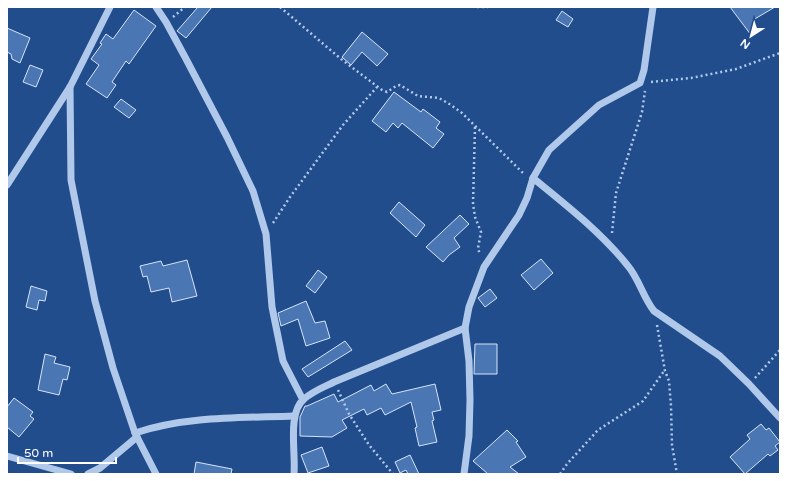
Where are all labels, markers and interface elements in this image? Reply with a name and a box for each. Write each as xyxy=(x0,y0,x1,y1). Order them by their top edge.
north arrow xyxy=(731,16,771,56)
text: N xyxy=(738,36,753,52)
scale bar xyxy=(18,439,116,465)
text: 50 m xyxy=(24,446,53,460)

